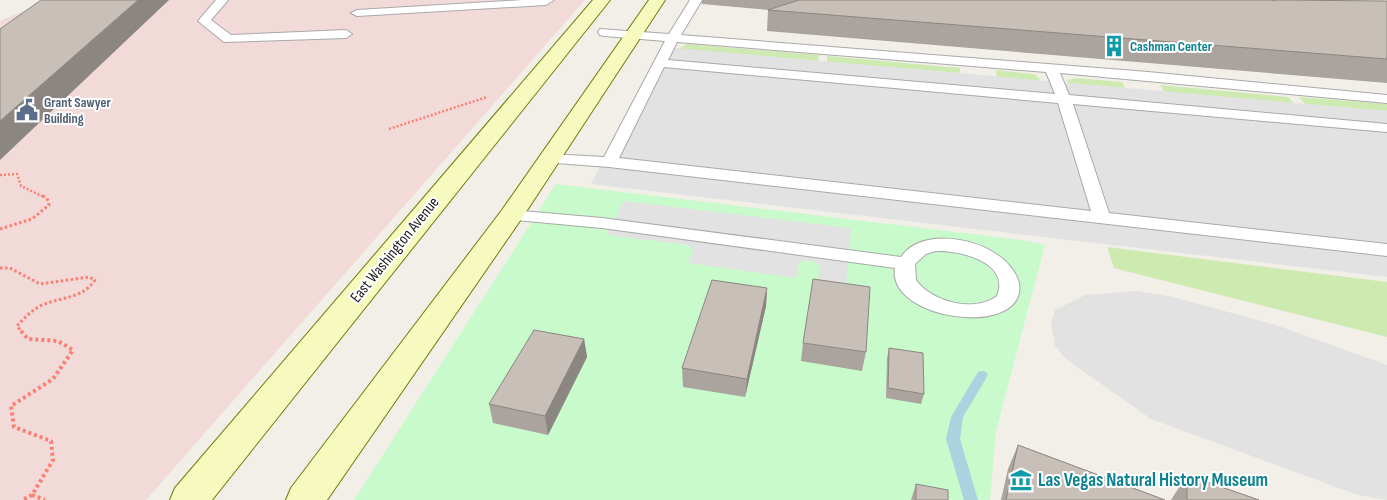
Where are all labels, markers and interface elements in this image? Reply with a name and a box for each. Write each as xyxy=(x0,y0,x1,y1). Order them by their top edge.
building icon: Cashman Center xyxy=(1101,33,1127,59)
place label: Cashman Center xyxy=(1130,38,1213,55)
place label: Grant Sawyer Building xyxy=(44,94,111,127)
public building icon: Grant Sawyer Building xyxy=(14,97,40,123)
street label: East Washington Avenue xyxy=(347,193,443,307)
museum icon: Las Vegas Natural History Museum xyxy=(1008,467,1034,493)
place label: Las Vegas Natural History Museum xyxy=(1038,469,1268,492)

